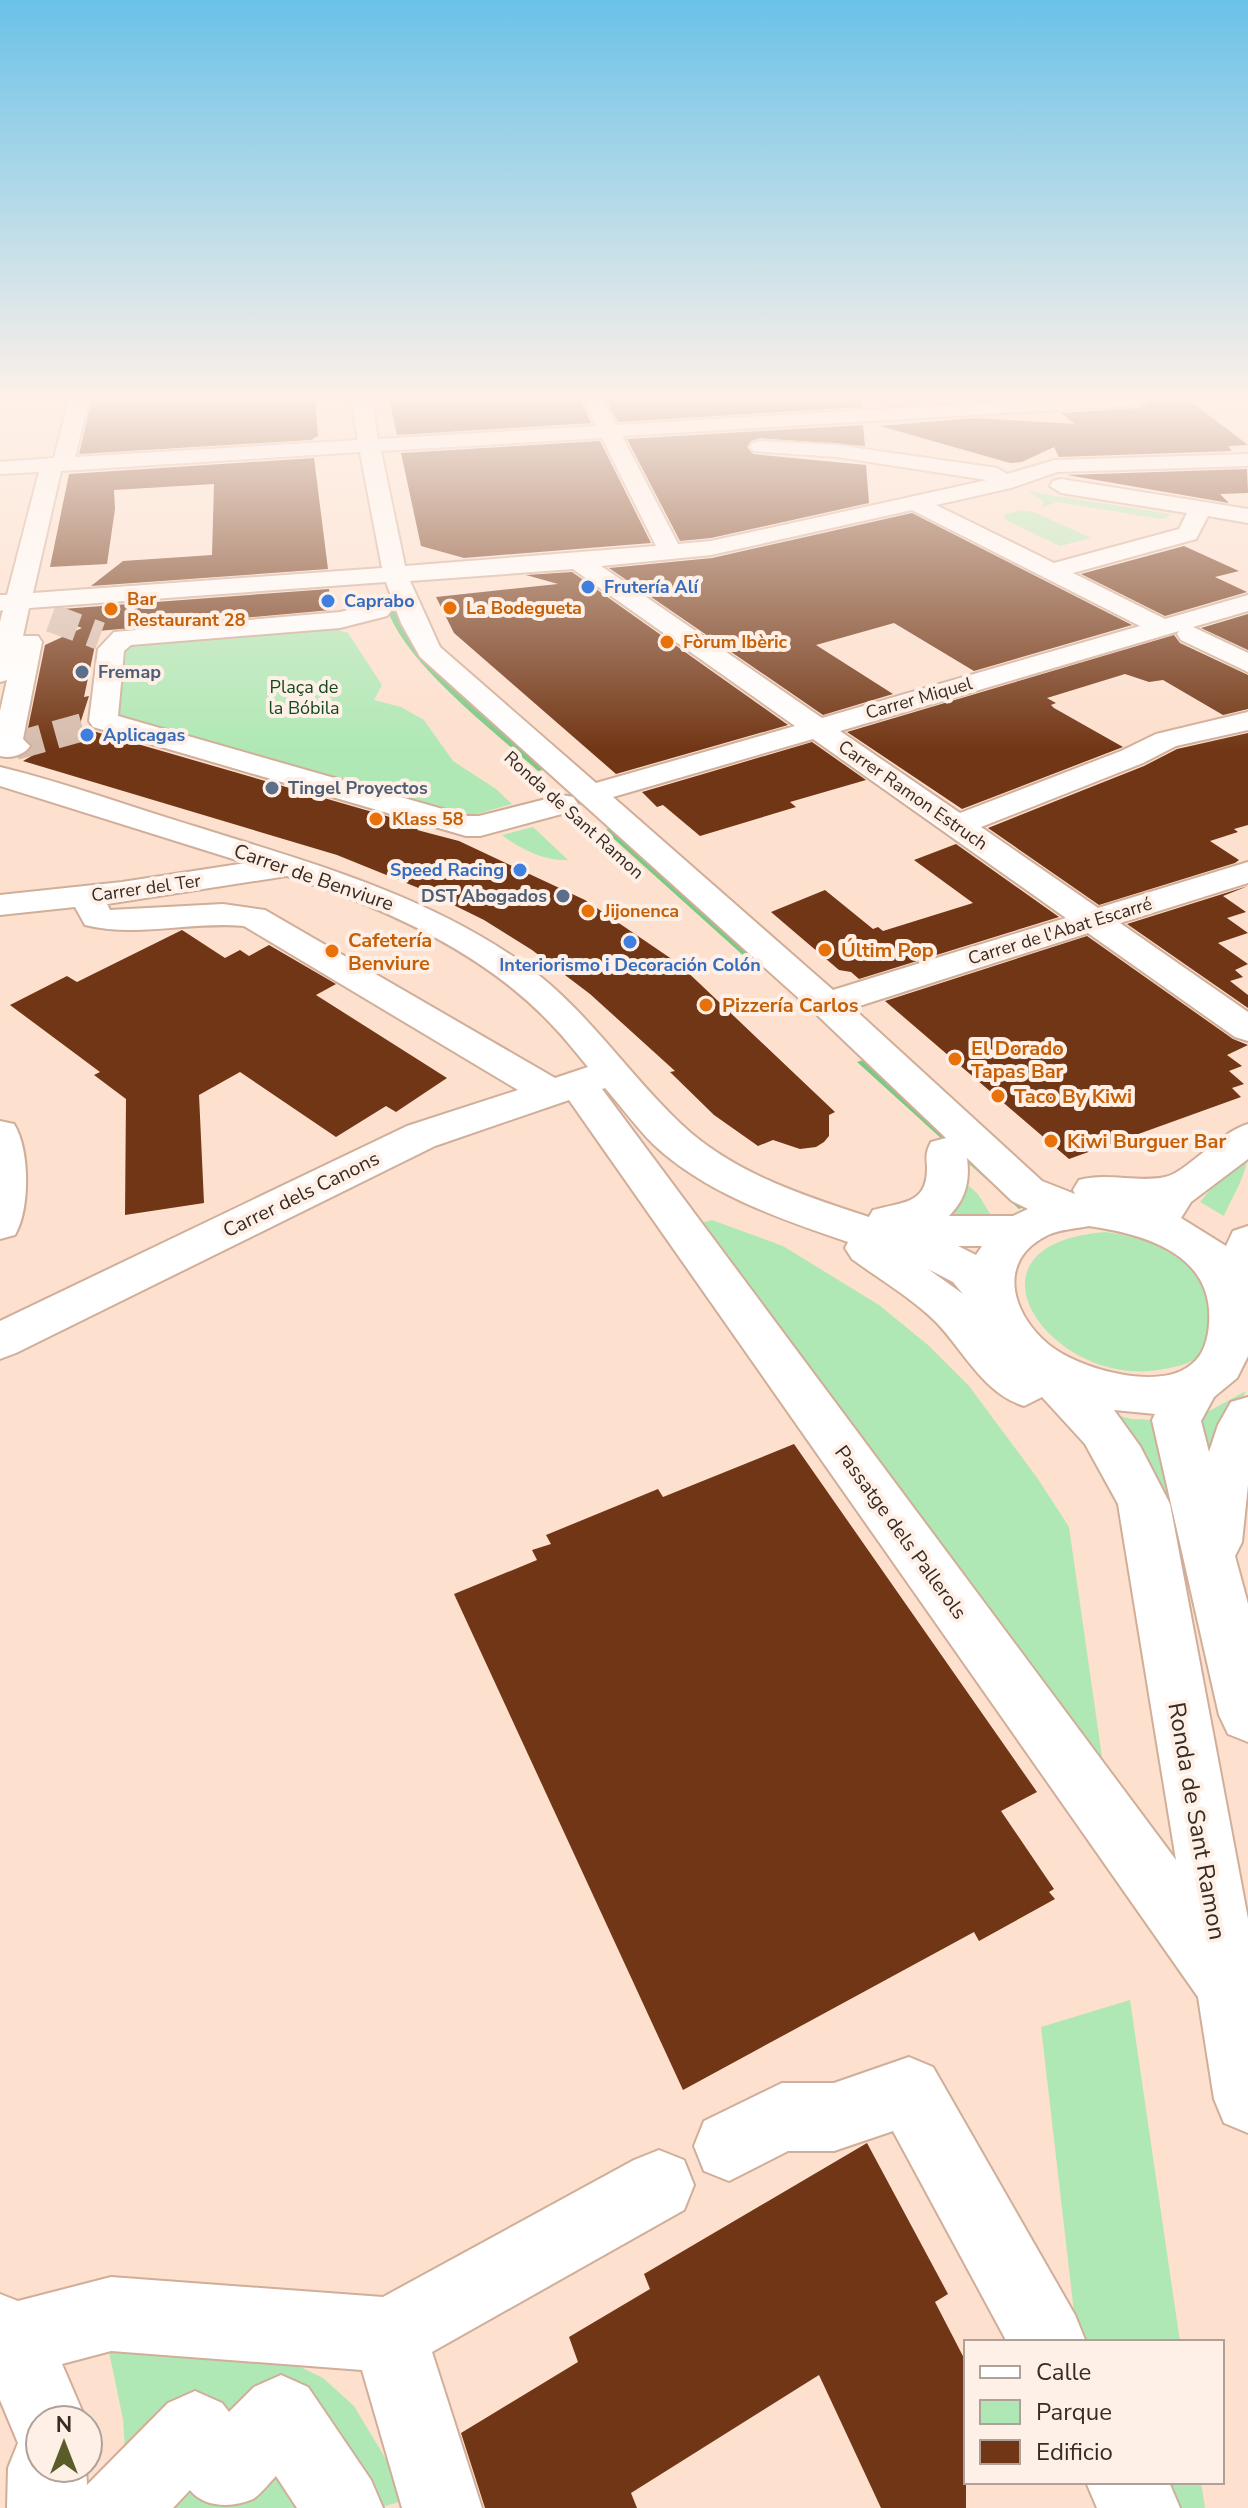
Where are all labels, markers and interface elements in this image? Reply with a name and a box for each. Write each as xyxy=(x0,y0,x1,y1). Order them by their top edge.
place label: Frutería Alí xyxy=(604,575,699,599)
marker: Frutería Alí xyxy=(579,578,597,596)
place label: Bar Restaurant 28 xyxy=(127,587,246,632)
place label: Caprabo xyxy=(344,589,415,613)
marker: Caprabo xyxy=(319,592,337,610)
place label: La Bodegueta xyxy=(466,596,582,620)
marker: La Bodegueta xyxy=(441,599,459,617)
marker: Bar Restaurant 28 xyxy=(102,600,120,618)
place label: Fòrum Ibèric xyxy=(683,630,788,654)
marker: Fòrum Ibèric xyxy=(658,633,676,651)
place label: Fremap xyxy=(98,660,161,684)
marker: Fremap xyxy=(73,663,91,681)
street label: Carrer Miquel xyxy=(863,671,976,725)
park label: Plaça de la Bóbila xyxy=(268,675,340,720)
place label: Aplicagas xyxy=(103,723,186,747)
marker: Aplicagas xyxy=(78,726,96,744)
street label: Carrer Ramon Estruch xyxy=(834,734,992,856)
street label: Ronda de Sant Ramon xyxy=(499,746,649,884)
place label: Tingel Proyectos xyxy=(288,776,428,800)
marker: Tingel Proyectos xyxy=(263,779,281,797)
place label: Klass 58 xyxy=(392,807,464,831)
marker: Klass 58 xyxy=(367,810,385,828)
street label: Carrer de Benviure xyxy=(230,837,397,918)
place label: Speed Racing xyxy=(390,858,504,882)
marker: Speed Racing xyxy=(511,861,529,879)
street label: Carrer del Ter xyxy=(90,868,203,908)
place label: DST Abogados xyxy=(421,884,547,908)
marker: DST Abogados xyxy=(554,887,572,905)
street label: Carrer de l'Abat Escarré xyxy=(965,892,1155,970)
place label: Jijonenca xyxy=(603,899,679,923)
marker: Jijonenca xyxy=(579,902,597,920)
place label: Cafetería Benviure xyxy=(348,927,432,977)
marker: Interiorismo i Decoración Colón xyxy=(621,933,639,951)
place label: Últim Pop xyxy=(841,937,934,964)
marker: Últim Pop xyxy=(816,941,834,959)
marker: Cafetería Benviure xyxy=(323,942,341,960)
place label: Interiorismo i Decoración Colón xyxy=(499,953,761,977)
place label: Pizzería Carlos xyxy=(722,992,859,1019)
marker: Pizzería Carlos xyxy=(697,996,715,1014)
place label: El Dorado Tapas Bar xyxy=(971,1035,1064,1085)
marker: El Dorado Tapas Bar xyxy=(946,1050,964,1068)
place label: Taco By Kiwi xyxy=(1014,1083,1132,1110)
marker: Taco By Kiwi xyxy=(989,1087,1007,1105)
place label: Kiwi Burguer Bar xyxy=(1067,1128,1226,1155)
marker: Kiwi Burguer Bar xyxy=(1042,1132,1060,1150)
street label: Carrer dels Canons xyxy=(218,1145,384,1244)
street label: Passatge dels Pallerols xyxy=(828,1440,973,1625)
street label: Ronda de Sant Ramon xyxy=(1160,1700,1234,1942)
legend xyxy=(964,2340,1224,2484)
text: Calle xyxy=(1036,2356,1091,2388)
text: Parque xyxy=(1036,2396,1112,2428)
north arrow xyxy=(24,2404,104,2484)
text: N xyxy=(56,2410,72,2440)
text: Edificio xyxy=(1036,2436,1113,2468)

